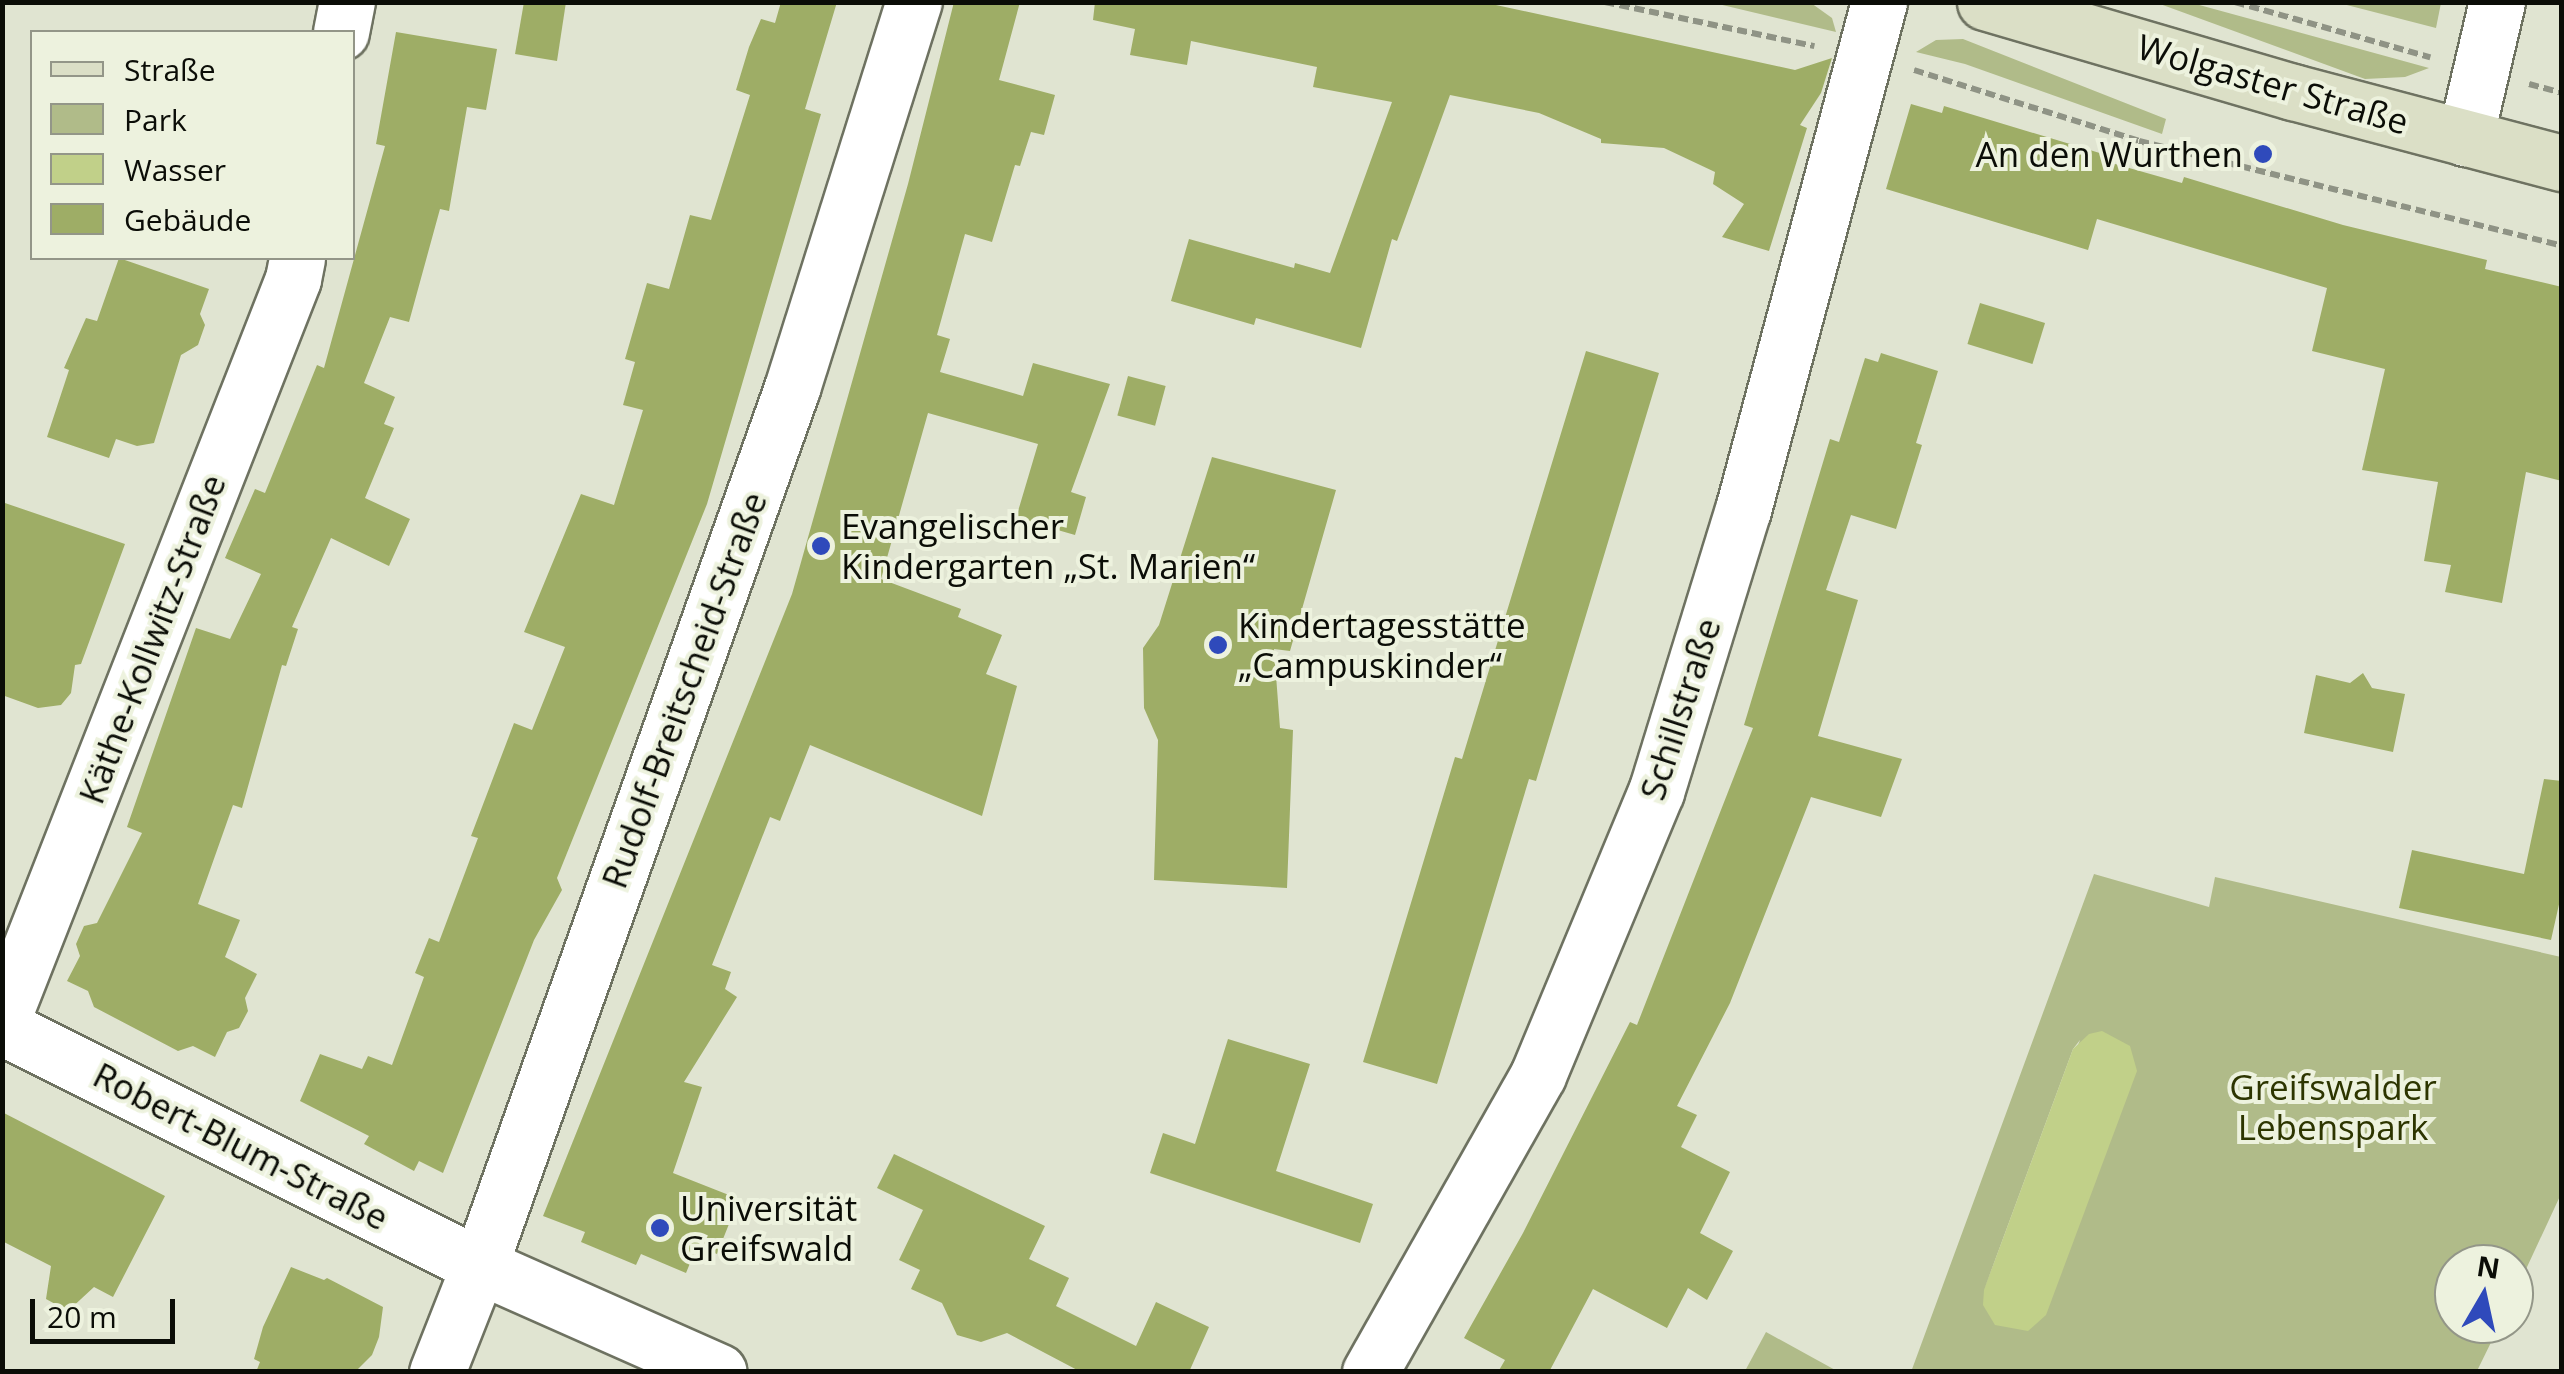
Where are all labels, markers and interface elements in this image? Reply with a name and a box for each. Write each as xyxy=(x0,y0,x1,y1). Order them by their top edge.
street label: Wolgaster Straße xyxy=(2133,25,2413,143)
legend xyxy=(30,30,355,260)
text: Straße xyxy=(124,49,216,90)
text: Park xyxy=(124,99,187,140)
place label: An den Wurthen xyxy=(1976,133,2243,175)
marker: An den Wurthen xyxy=(2252,143,2274,165)
text: Wasser xyxy=(124,149,226,190)
text: Gebäude xyxy=(124,199,251,240)
street label: Käthe-Kollwitz-Straße xyxy=(70,469,234,809)
street label: Rudolf-Breitscheid-Straße xyxy=(593,486,775,894)
place label: Evangelischer Kindergarten „St. Marien“ xyxy=(841,505,1255,587)
marker: Evangelischer Kindergarten „St. Marien“ xyxy=(810,535,832,557)
place label: Kindertagesstätte „Campuskinder“ xyxy=(1238,604,1526,686)
street label: Schillstraße xyxy=(1631,613,1729,805)
marker: Kindertagesstätte „Campuskinder“ xyxy=(1207,634,1229,656)
street label: Robert-Blum-Straße xyxy=(87,1053,395,1239)
park label: Greifswalder Lebenspark xyxy=(2229,1066,2437,1148)
place label: Universität Greifswald xyxy=(680,1187,857,1269)
marker: Universität Greifswald xyxy=(649,1217,671,1239)
north arrow xyxy=(2434,1244,2534,1344)
text: N xyxy=(2474,1246,2503,1287)
scale bar xyxy=(35,1279,180,1341)
text: 20 m xyxy=(47,1296,117,1337)

